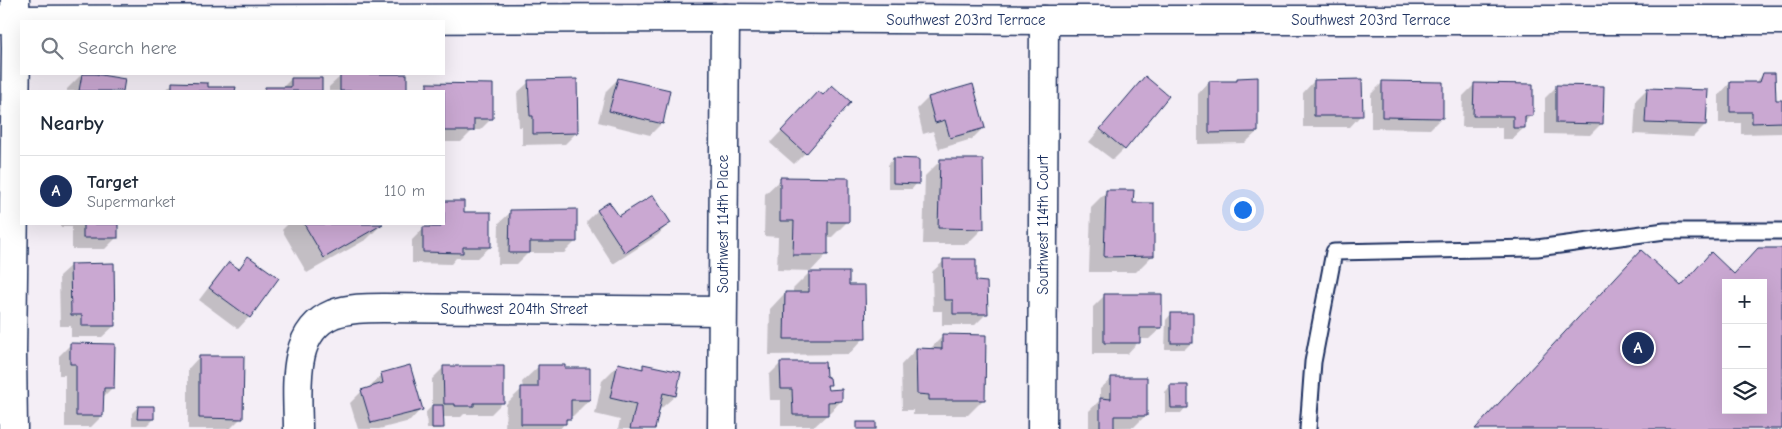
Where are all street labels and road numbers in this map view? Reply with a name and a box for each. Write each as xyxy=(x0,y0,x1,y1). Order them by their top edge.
street label: Southwest 203rd Terrace xyxy=(886,11,1046,29)
street label: Southwest 203rd Terrace xyxy=(1291,11,1451,29)
street label: Southwest 114th Place xyxy=(714,154,732,293)
street label: Southwest 114th Court xyxy=(1034,155,1052,295)
street label: Southwest 204th Street xyxy=(440,300,588,318)

